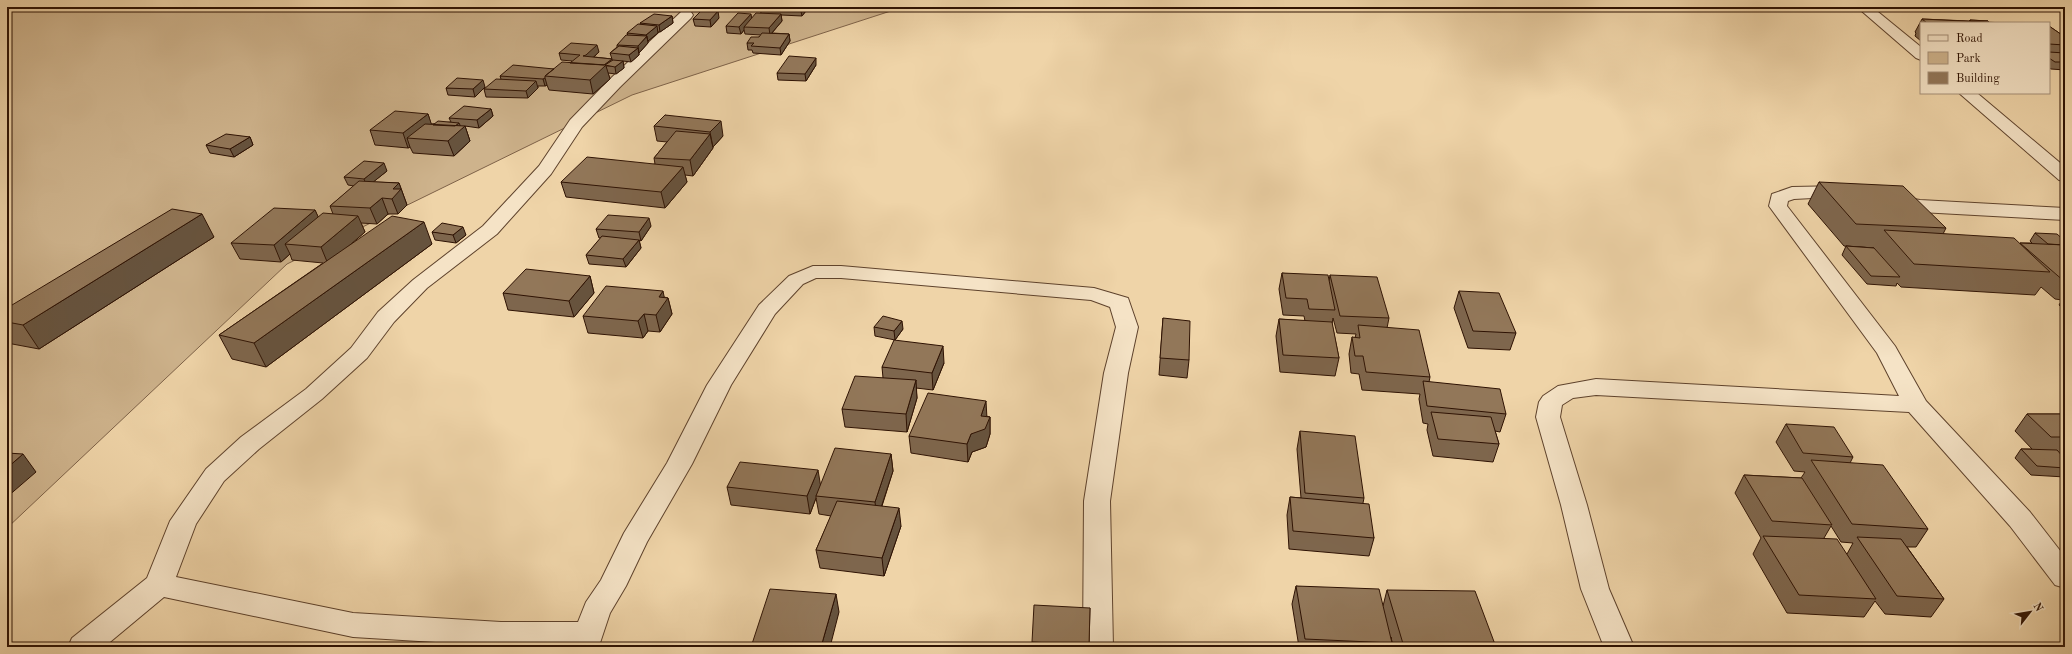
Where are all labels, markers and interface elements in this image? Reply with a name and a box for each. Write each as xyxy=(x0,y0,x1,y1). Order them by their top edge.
legend xyxy=(1920,22,2050,94)
text: Road xyxy=(1956,33,1983,45)
text: Park xyxy=(1956,53,1981,65)
text: Building xyxy=(1956,73,2000,85)
north arrow xyxy=(2010,592,2050,632)
text: N xyxy=(2030,601,2044,615)

